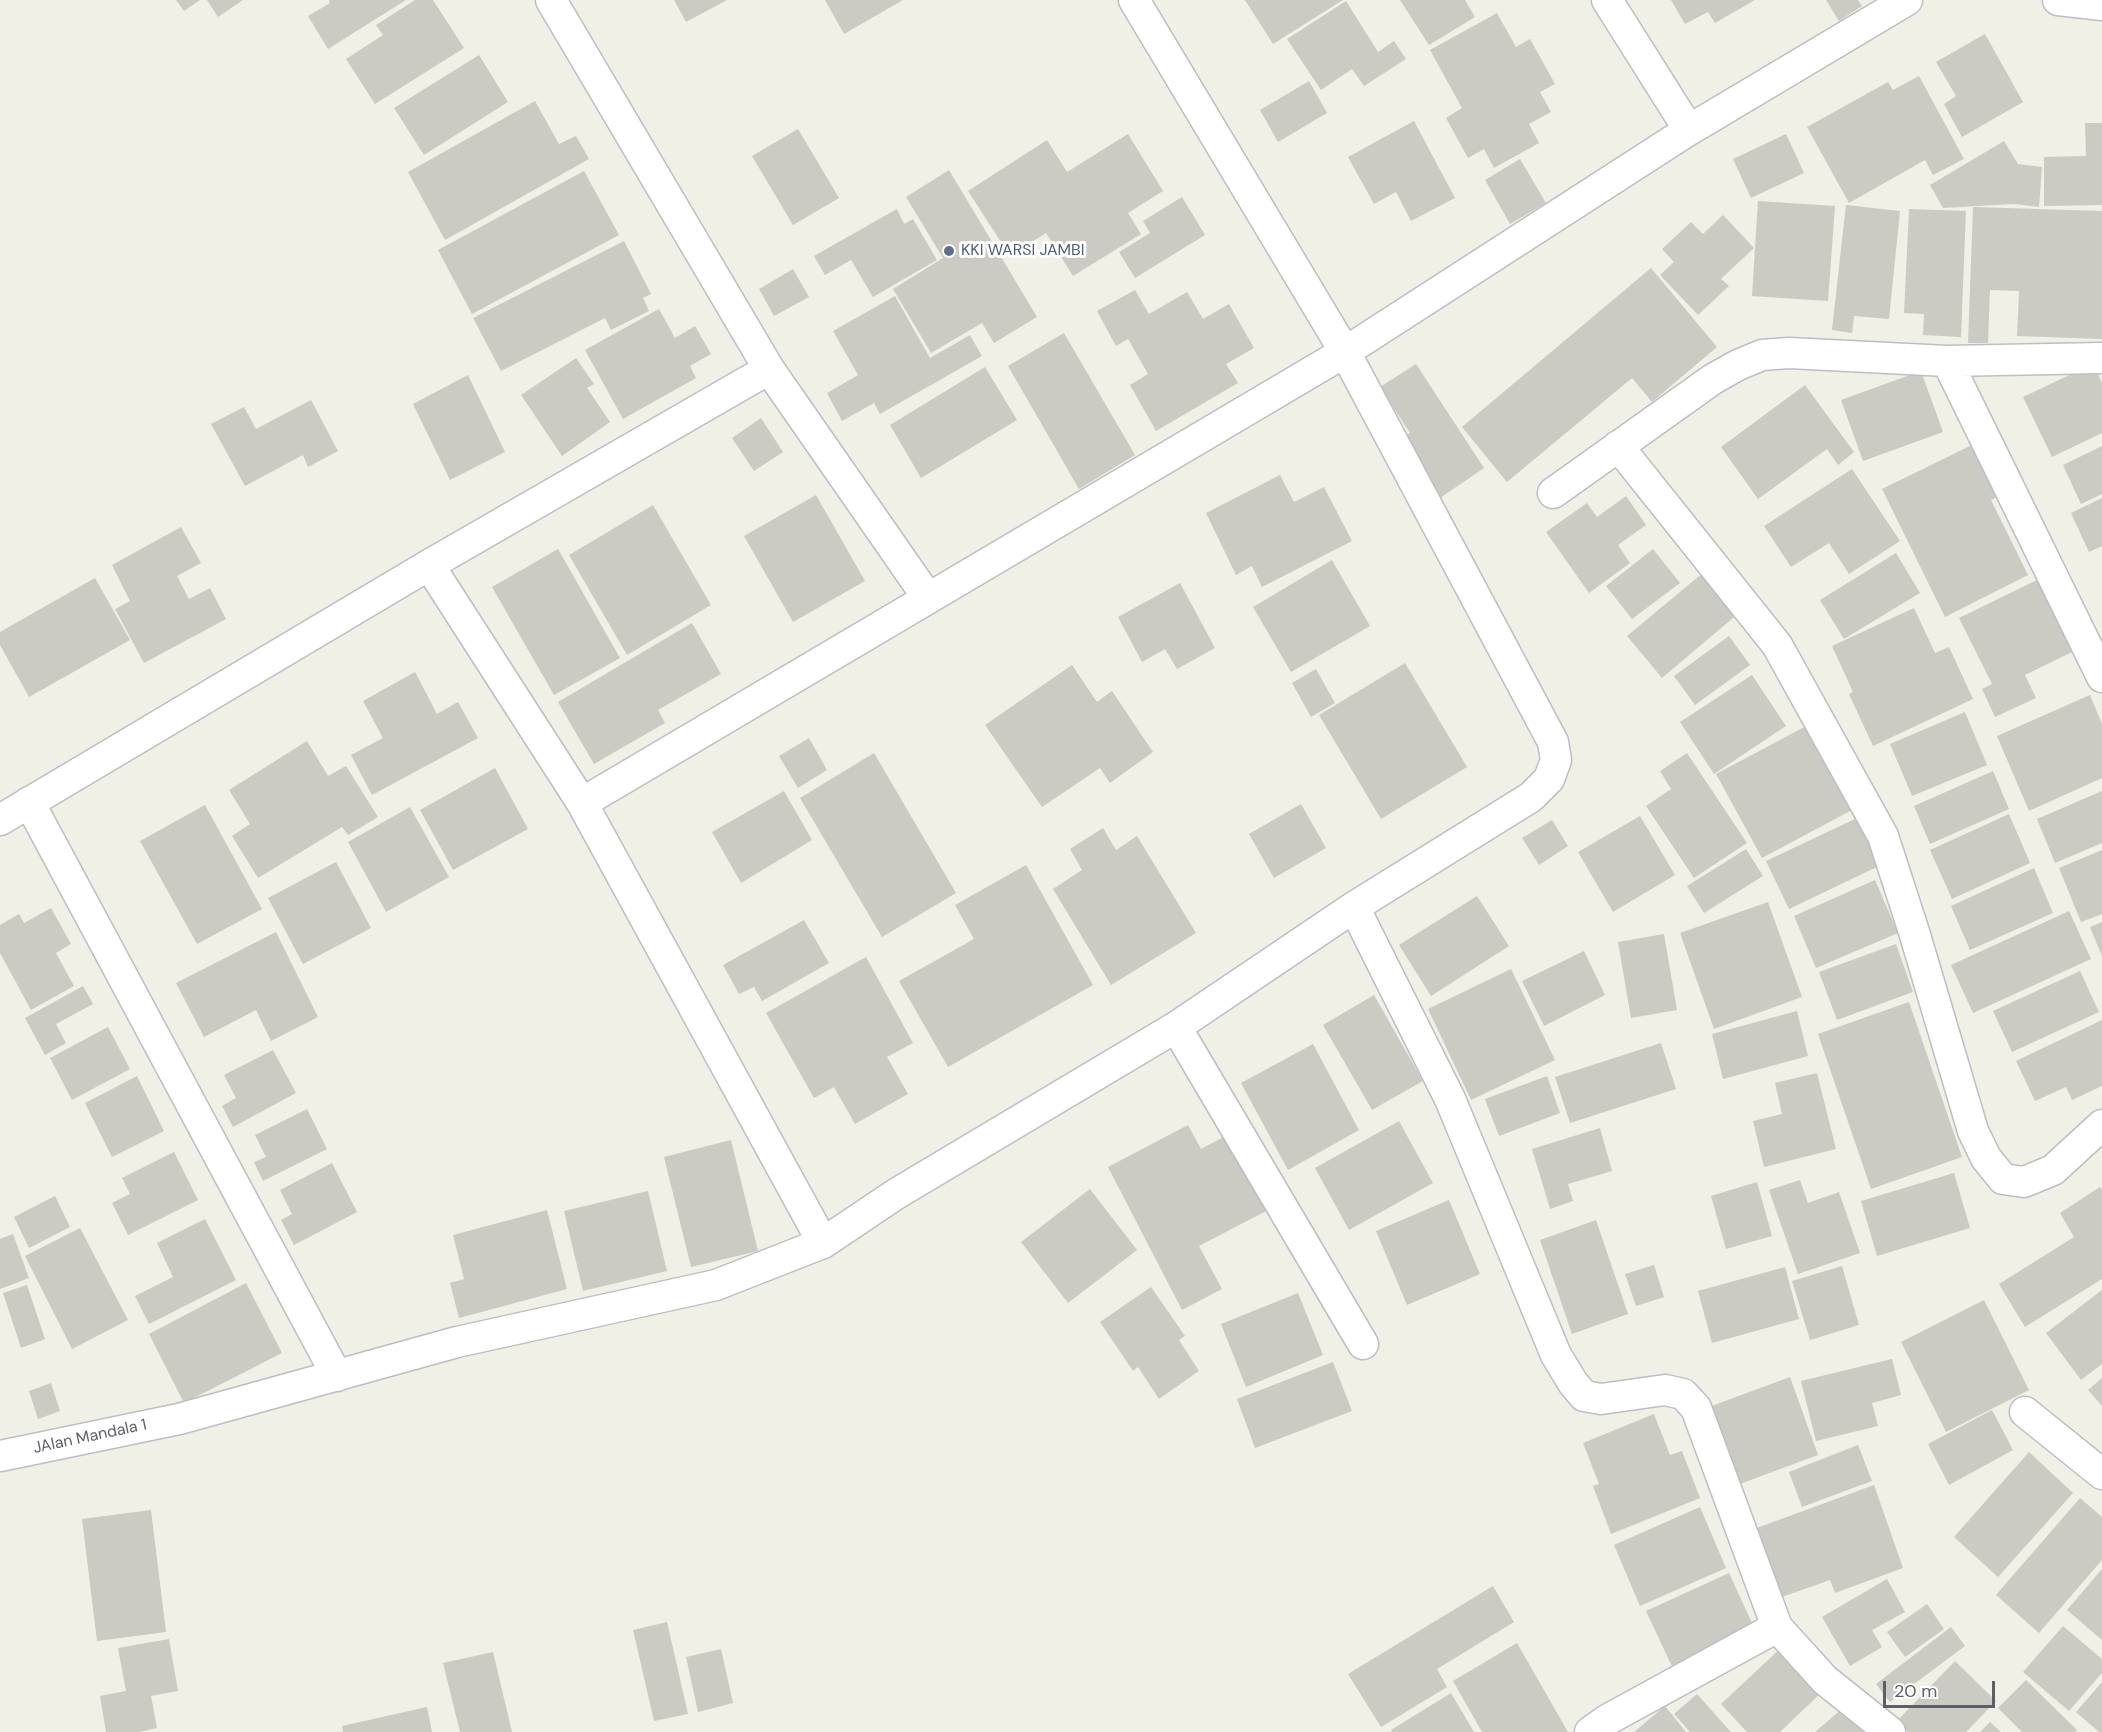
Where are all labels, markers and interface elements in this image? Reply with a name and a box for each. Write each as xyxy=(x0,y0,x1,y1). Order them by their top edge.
place label: KKI WARSI JAMBI xyxy=(961,241,1084,261)
marker: KKI WARSI JAMBI xyxy=(942,244,956,258)
street label: JAlan Mandala 1 xyxy=(32,1416,148,1458)
scale bar xyxy=(1886,1669,1998,1707)
text: 20 m xyxy=(1894,1679,1937,1703)

